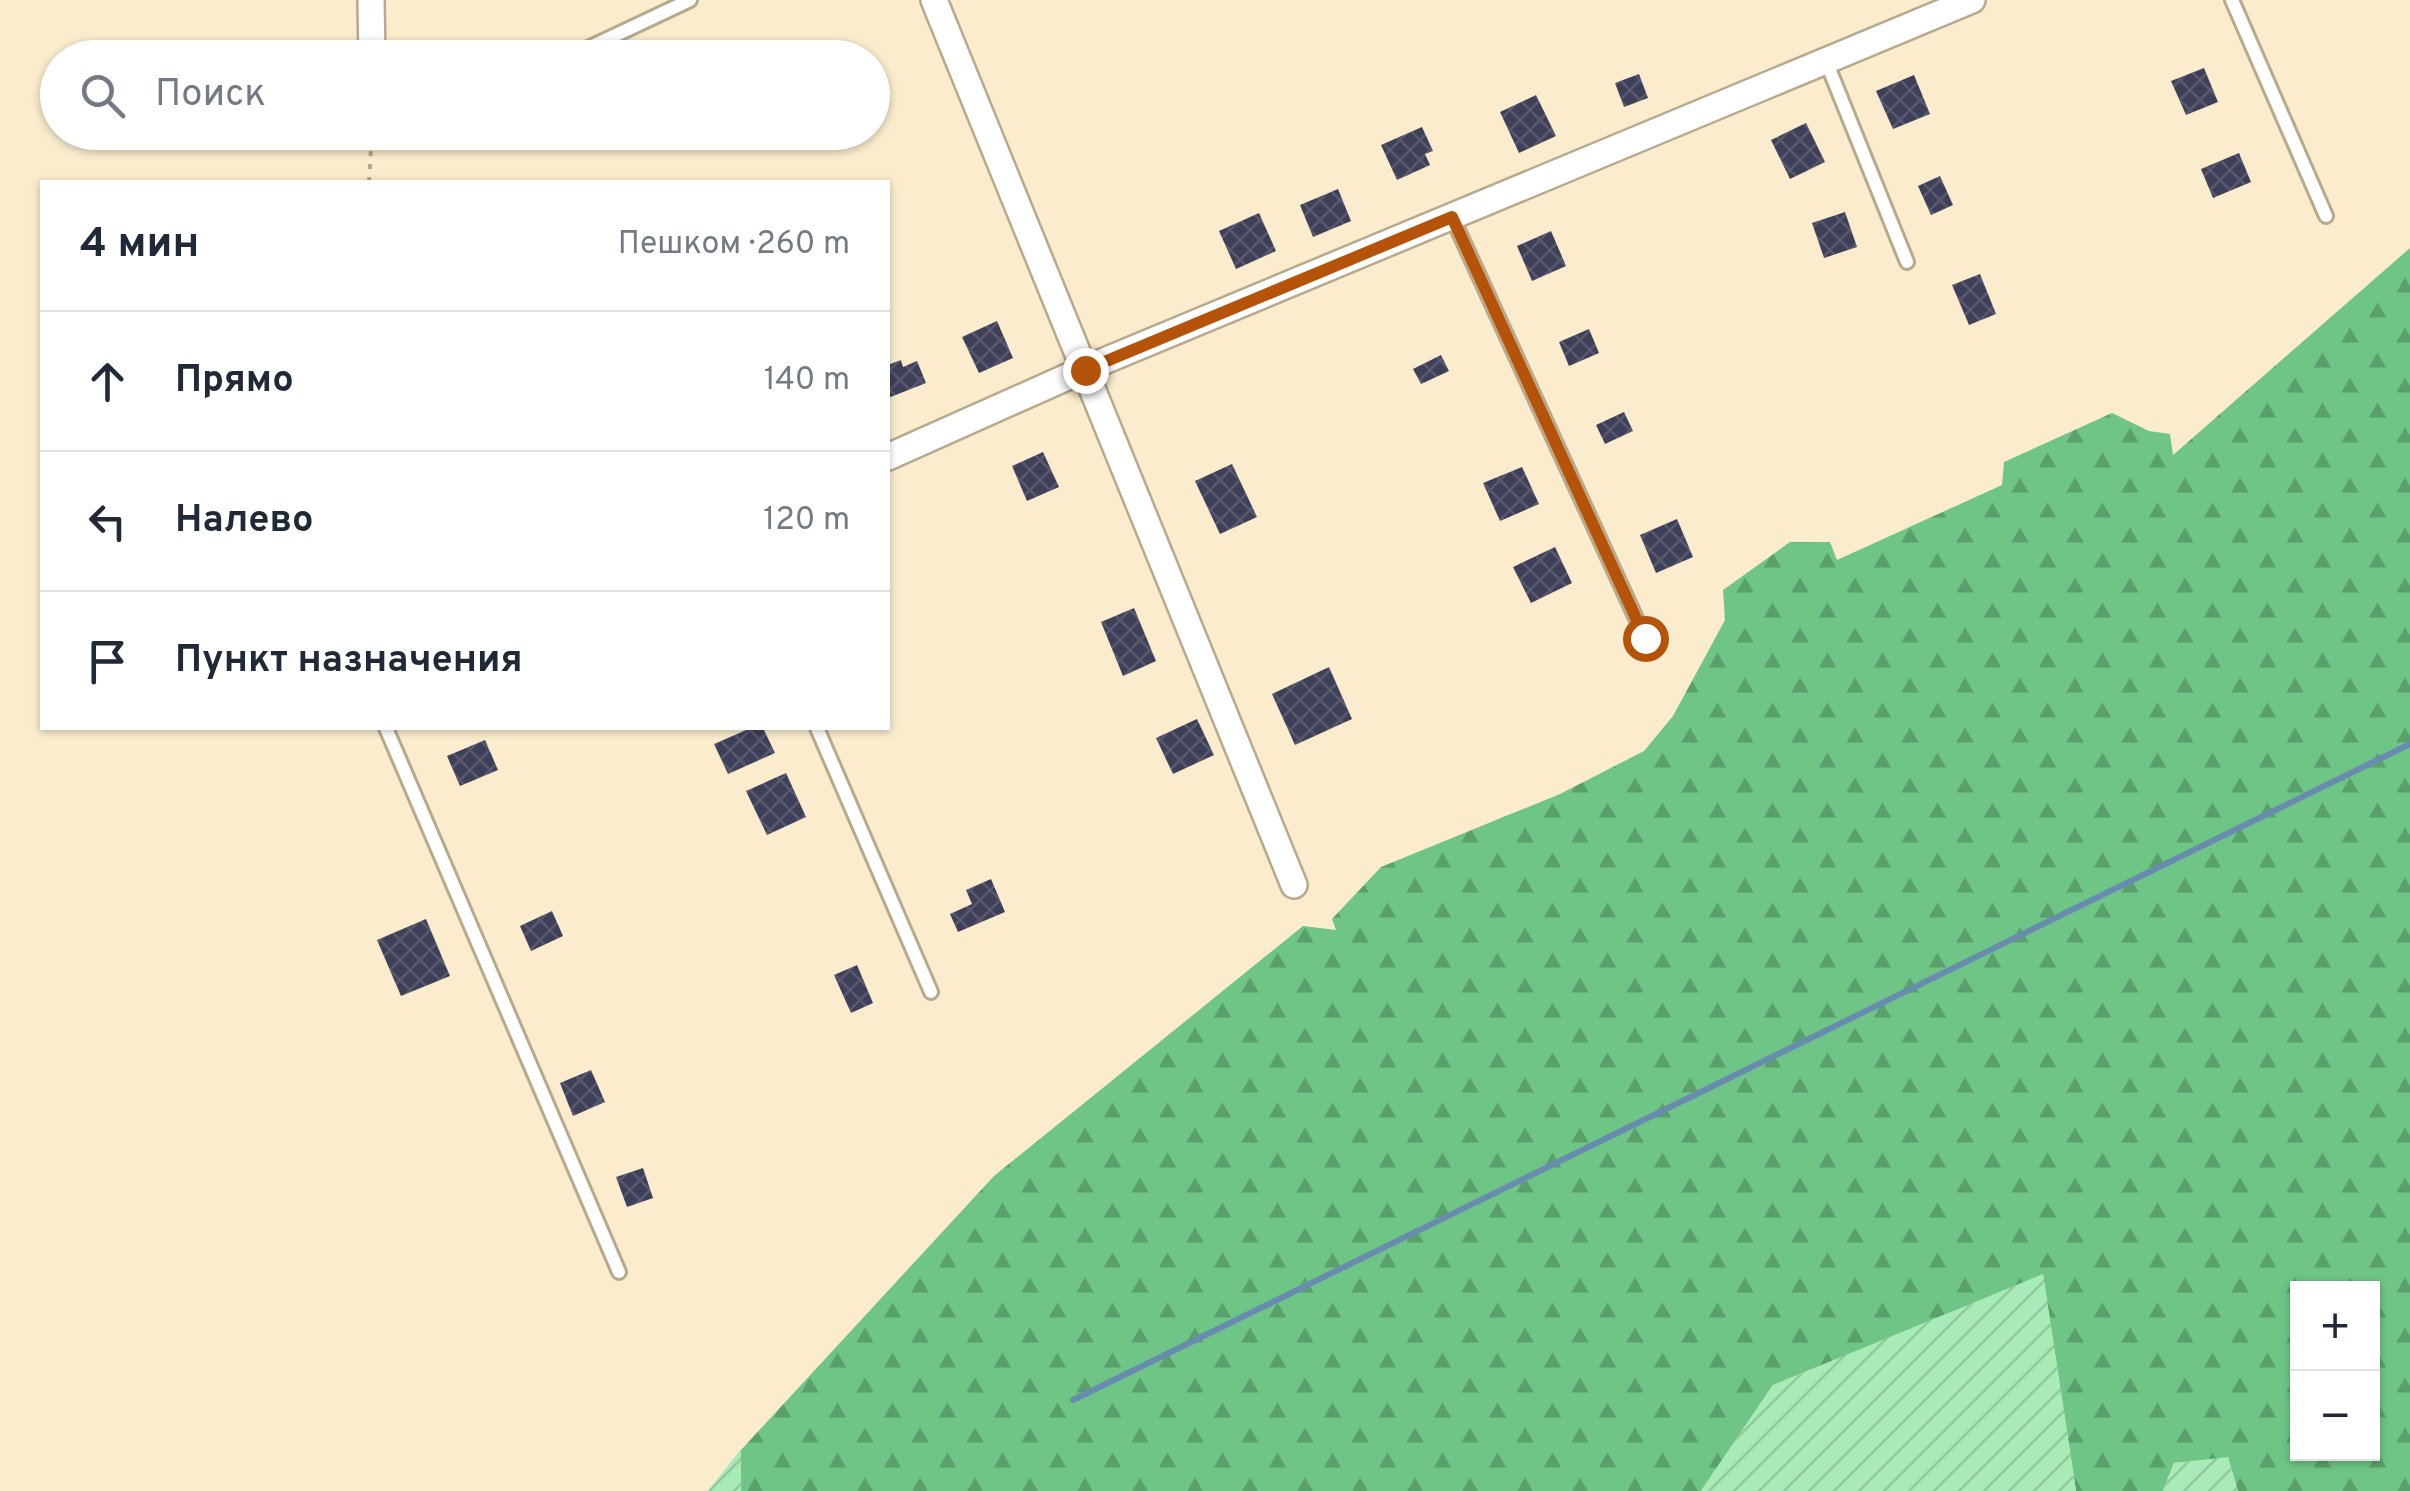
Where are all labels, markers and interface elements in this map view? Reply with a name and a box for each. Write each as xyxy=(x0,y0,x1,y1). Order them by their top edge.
search box xyxy=(40,40,890,150)
icon: search xyxy=(75,68,130,123)
text: Поиск xyxy=(155,71,266,120)
text: 4 мин xyxy=(80,219,199,272)
text: Пешком · 260 m xyxy=(618,225,850,265)
route end xyxy=(1063,348,1109,394)
icon: ahead xyxy=(80,354,135,409)
text: Прямо xyxy=(175,357,294,406)
text: 140 m xyxy=(764,361,850,401)
icon: left xyxy=(80,494,135,549)
text: Налево xyxy=(175,497,314,546)
text: 120 m xyxy=(763,501,850,541)
route start xyxy=(1623,616,1669,662)
icon: arrive xyxy=(80,634,135,689)
text: Пункт назначения xyxy=(175,637,523,686)
map controls xyxy=(2290,1281,2380,1461)
button: + xyxy=(2290,1281,2380,1371)
button: − xyxy=(2290,1371,2380,1461)

